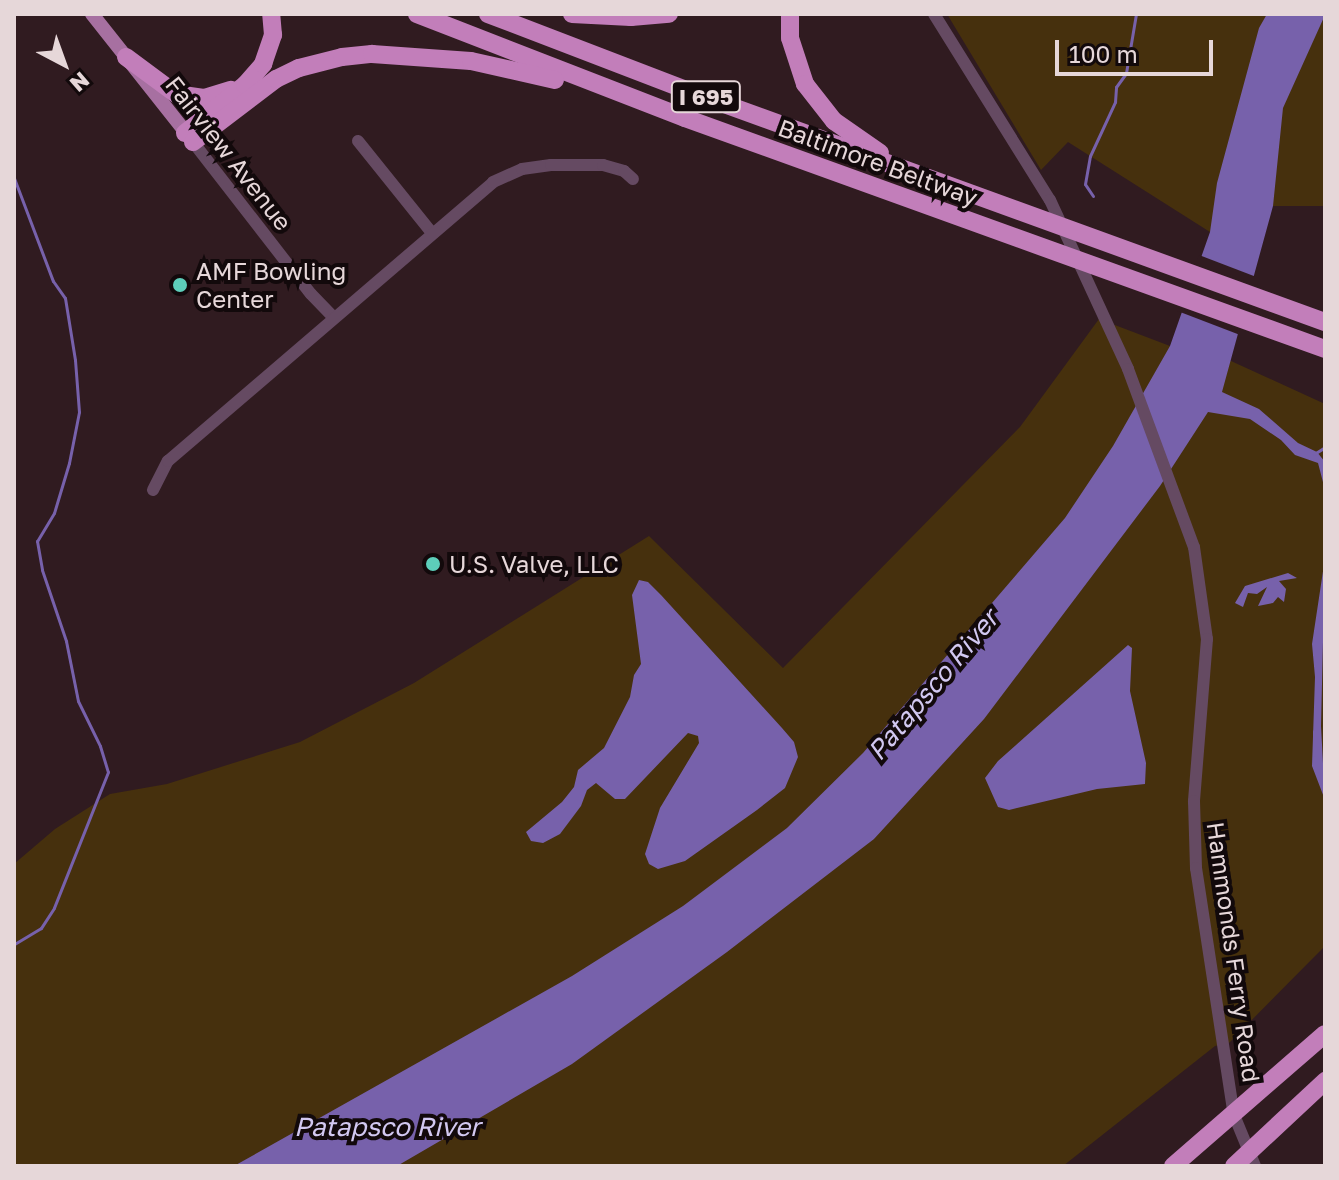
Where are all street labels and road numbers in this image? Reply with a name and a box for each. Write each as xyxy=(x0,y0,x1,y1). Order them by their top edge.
street label: Fairview Avenue xyxy=(160,70,298,236)
road number: I 695 xyxy=(670,79,742,115)
street label: Baltimore Beltway xyxy=(774,113,982,211)
street label: Hammonds Ferry Road xyxy=(1201,820,1267,1084)

